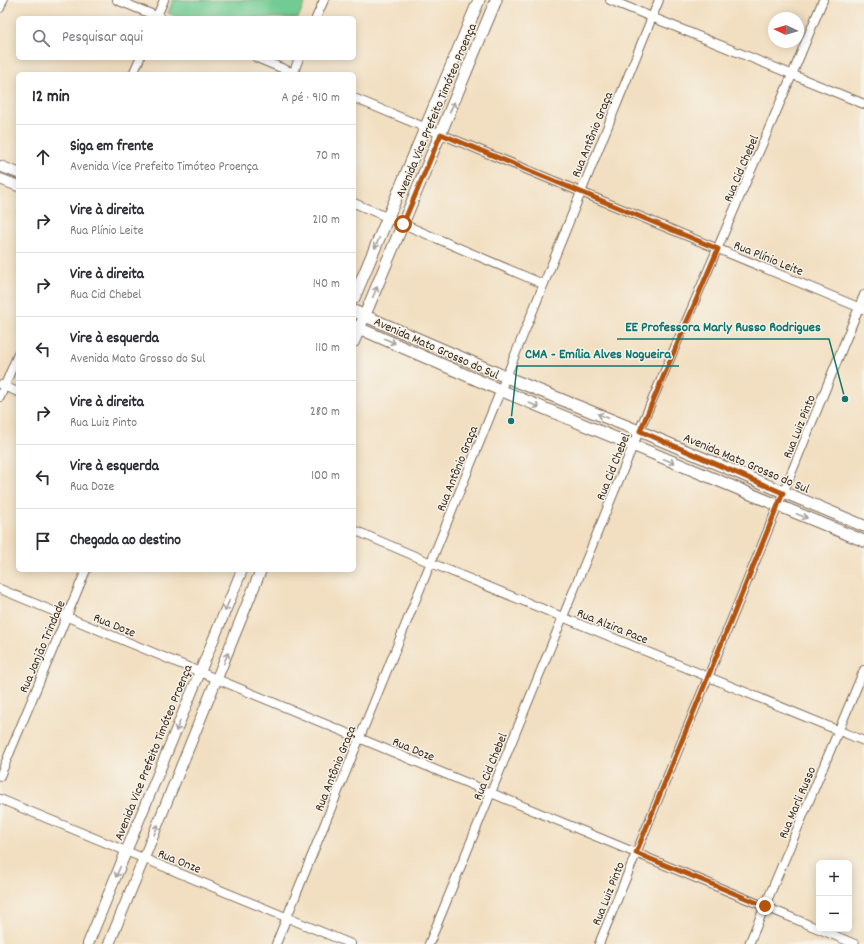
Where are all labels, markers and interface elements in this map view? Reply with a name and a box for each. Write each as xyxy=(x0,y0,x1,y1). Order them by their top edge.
north arrow xyxy=(768,12,804,48)
search box xyxy=(16,16,356,60)
street label: Avenida Vice Prefeito Timóteo Proença xyxy=(392,20,483,201)
icon: search xyxy=(30,27,52,49)
text: Pesquisar aqui xyxy=(62,27,143,49)
text: 12 min xyxy=(32,86,70,110)
text: A pé · 910 m xyxy=(282,89,340,108)
street label: Rua Antônio Graça xyxy=(568,89,619,181)
one-way arrow xyxy=(448,102,456,114)
street label: Rua Cid Chebel xyxy=(720,132,765,206)
text: Siga em frente xyxy=(70,136,153,158)
icon: ahead xyxy=(32,146,54,168)
text: 70 m xyxy=(316,147,340,166)
text: Avenida Vice Prefeito Timóteo Proença xyxy=(70,158,258,177)
text: Vire à direita xyxy=(70,200,144,222)
icon: right xyxy=(32,210,54,232)
text: 210 m xyxy=(312,211,340,230)
route start xyxy=(394,215,412,233)
text: Rua Plínio Leite xyxy=(70,222,143,241)
one-way arrow xyxy=(373,236,381,248)
street label: Rua Plínio Leite xyxy=(730,237,806,282)
text: Vire à direita xyxy=(70,264,144,286)
icon: right xyxy=(32,274,54,296)
text: 140 m xyxy=(313,275,340,294)
text: Rua Cid Chebel xyxy=(70,286,141,305)
one-way arrow xyxy=(371,286,379,298)
street label: Avenida Mato Grosso do Sul xyxy=(370,313,502,385)
callout: EE Professora Marly Russo Rodrigues xyxy=(617,313,829,339)
text: EE Professora Marly Russo Rodrigues xyxy=(625,318,821,338)
text: Vire à esquerda xyxy=(70,328,159,350)
icon: left xyxy=(32,338,54,360)
one-way arrow xyxy=(383,338,395,345)
text: 110 m xyxy=(315,339,340,358)
callout: CMA - Emília Alves Nogueira xyxy=(517,340,679,366)
text: CMA - Emília Alves Nogueira xyxy=(525,345,672,365)
text: Avenida Mato Grosso do Sul xyxy=(70,350,205,369)
text: Vire à direita xyxy=(70,392,144,414)
street label: Rua Luiz Pinto xyxy=(779,392,822,462)
one-way arrow xyxy=(528,401,540,409)
icon: right xyxy=(32,402,54,424)
text: 280 m xyxy=(310,403,340,422)
one-way arrow xyxy=(598,412,610,420)
text: Rua Luiz Pinto xyxy=(70,414,137,433)
street label: Rua Antônio Graça xyxy=(433,423,484,515)
street label: Avenida Mato Grosso do Sul xyxy=(680,429,812,499)
street label: Rua Cid Chebel xyxy=(592,430,637,504)
text: Vire à esquerda xyxy=(70,456,159,478)
one-way arrow xyxy=(663,457,675,465)
icon: left xyxy=(32,466,54,488)
text: 100 m xyxy=(311,467,340,486)
text: Rua Doze xyxy=(70,478,114,497)
one-way arrow xyxy=(796,513,808,520)
icon: arrive xyxy=(32,530,54,552)
text: Chegada ao destino xyxy=(70,530,181,552)
street label: Rua Janjão Trindade xyxy=(15,597,71,696)
one-way arrow xyxy=(223,600,231,612)
street label: Rua Alzira Pace xyxy=(574,604,651,650)
street label: Rua Doze xyxy=(90,609,138,644)
one-way arrow xyxy=(222,652,230,664)
street label: Avenida Vice Prefeito Timóteo Proença xyxy=(110,661,199,844)
one-way arrow xyxy=(173,720,181,732)
street label: Rua Antônio Graça xyxy=(311,723,362,815)
street label: Rua Cid Chebel xyxy=(469,730,514,804)
street label: Rua Doze xyxy=(389,733,437,768)
street label: Rua Marli Russo xyxy=(775,764,822,842)
one-way arrow xyxy=(152,825,160,837)
street label: Rua Onze xyxy=(155,845,204,880)
street label: Rua Luiz Pinto xyxy=(588,859,631,929)
map controls xyxy=(816,860,852,932)
button: + xyxy=(816,860,852,896)
one-way arrow xyxy=(113,866,121,878)
button: − xyxy=(816,896,852,932)
route end xyxy=(756,897,774,915)

